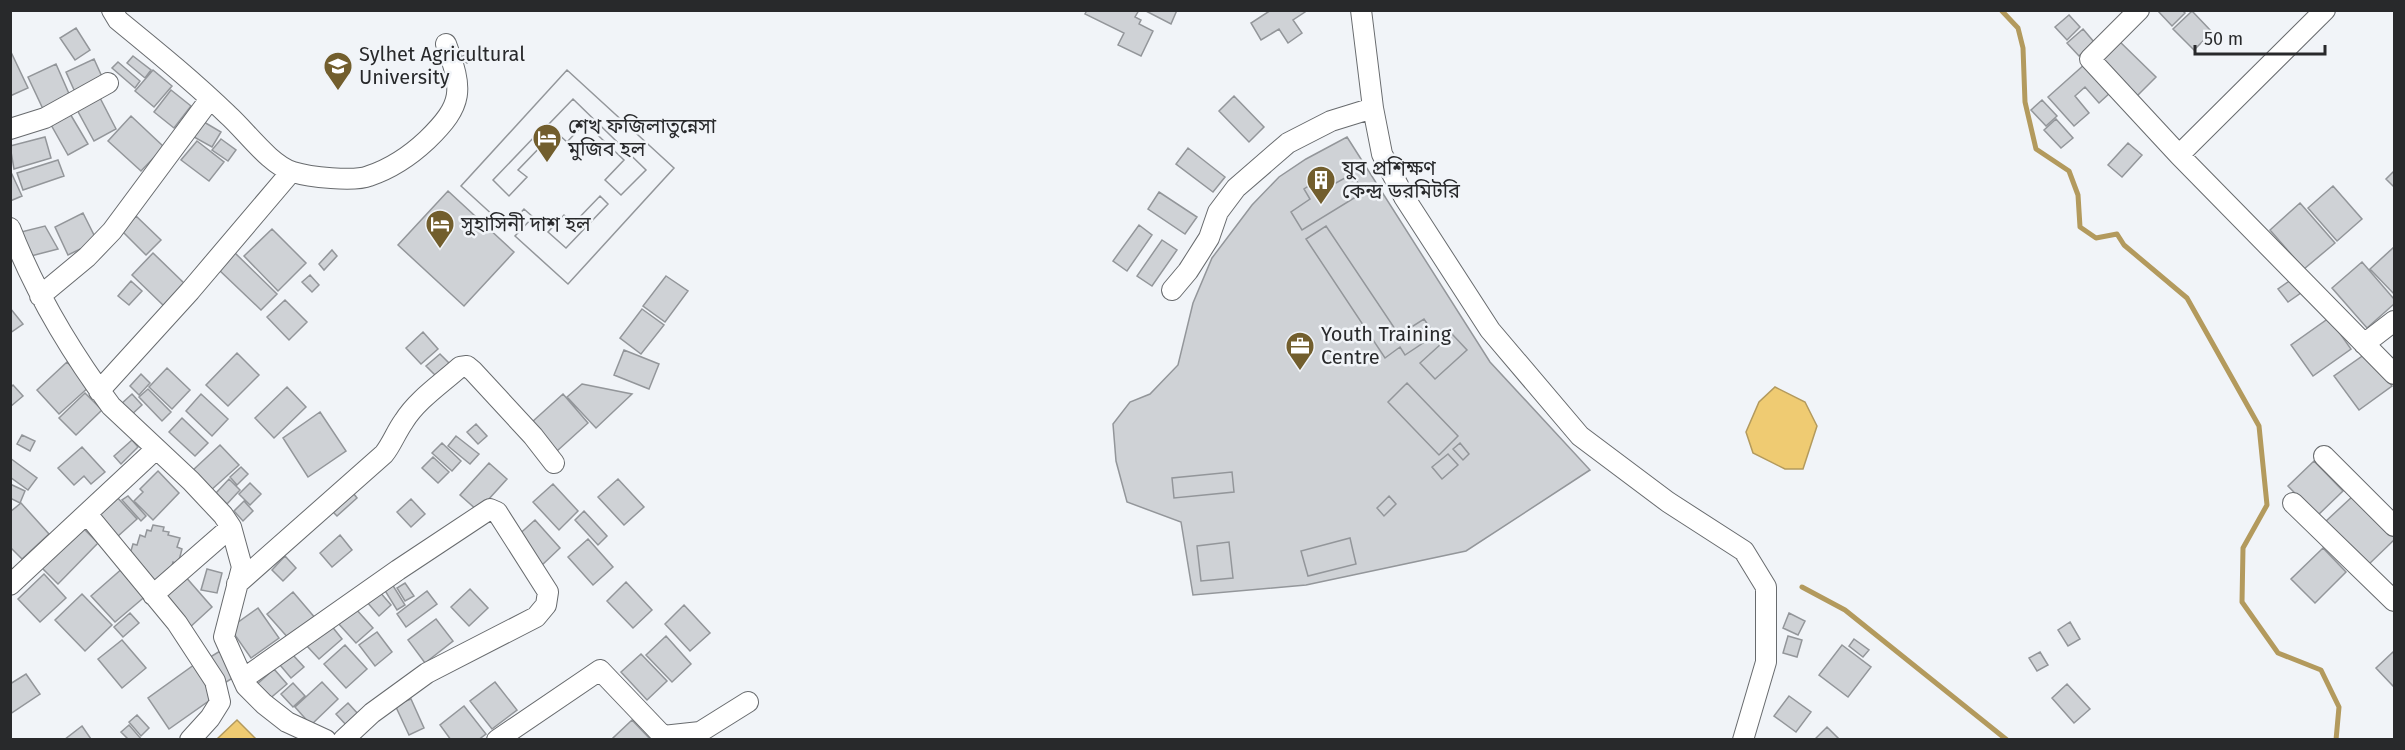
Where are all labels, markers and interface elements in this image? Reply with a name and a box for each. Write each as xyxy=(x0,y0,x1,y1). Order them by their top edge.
scale bar xyxy=(2195,18,2326,56)
text: 50 m xyxy=(2204,28,2243,50)
place label: Sylhet Agricultural University xyxy=(359,42,525,89)
school or university icon: Sylhet Agricultural University xyxy=(322,50,354,92)
place label: শেখ ফজিলাতুন্নেসা মুজিব হল xyxy=(567,114,717,161)
hotel icon: শেখ ফজিলাতুন্নেসা মুজিব হল xyxy=(531,122,563,164)
place label: যুব প্রশিক্ষণ কেন্দ্র ডরমিটরি xyxy=(1341,156,1461,203)
building icon: যুব প্রশিক্ষণ কেন্দ্র ডরমিটরি xyxy=(1305,164,1337,206)
hotel icon: সুহাসিনী দাশ হল xyxy=(424,208,456,250)
place label: সুহাসিনী দাশ হল xyxy=(460,212,591,236)
place label: Youth Training Centre xyxy=(1321,322,1452,369)
office icon: Youth Training Centre xyxy=(1284,330,1316,372)

